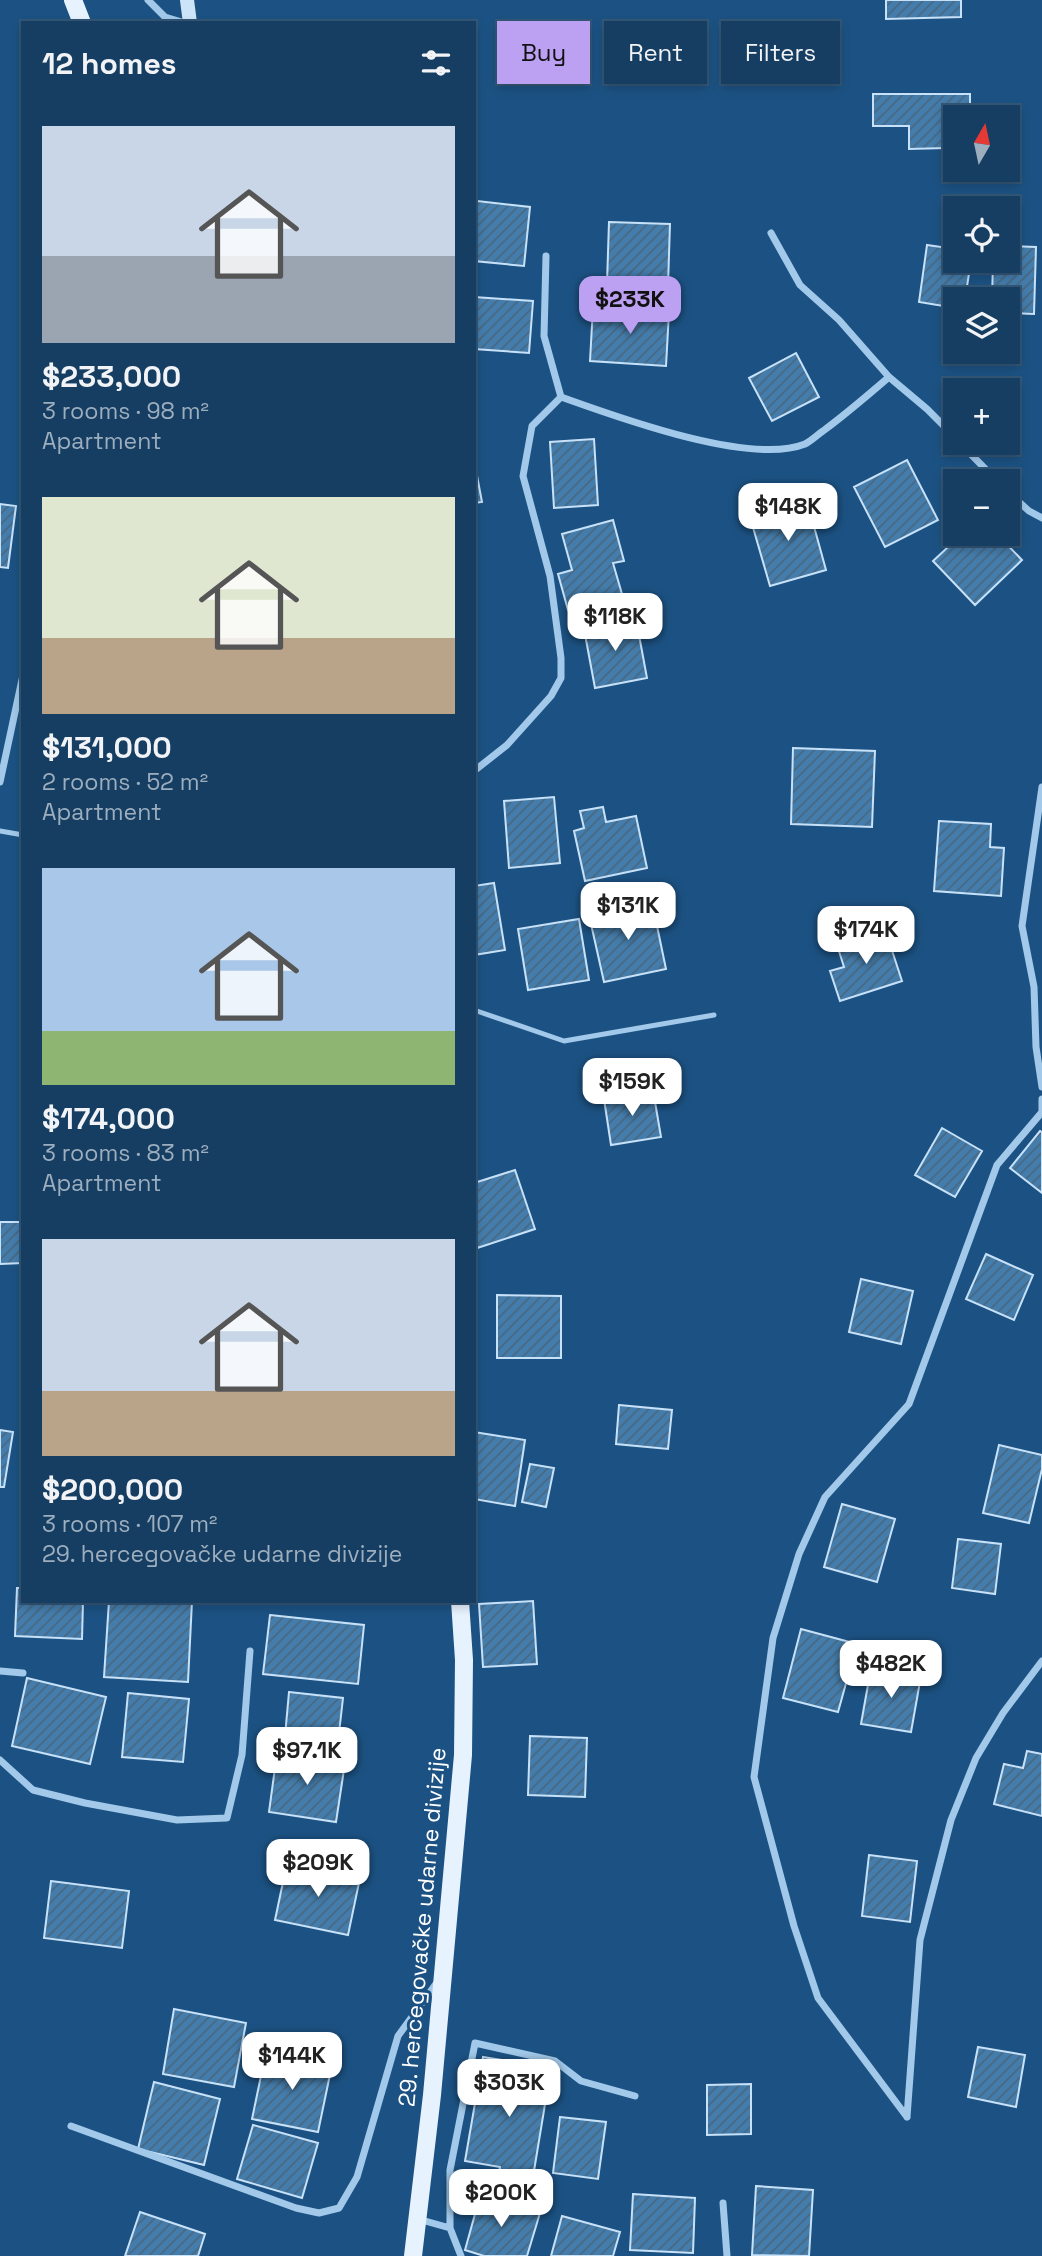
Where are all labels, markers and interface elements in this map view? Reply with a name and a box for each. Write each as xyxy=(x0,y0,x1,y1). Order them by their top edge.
chip: Buy xyxy=(497,21,590,84)
chip: Rent xyxy=(604,21,707,84)
chip: Filters xyxy=(721,21,840,84)
text: 12 homes xyxy=(42,44,177,83)
icon: filters xyxy=(417,44,455,82)
north arrow xyxy=(943,105,1020,182)
map controls xyxy=(943,105,1020,546)
icon: home xyxy=(186,171,312,297)
button: locate xyxy=(943,196,1020,273)
pin: $233K xyxy=(581,276,679,336)
text: $233K xyxy=(595,284,665,314)
button: layers xyxy=(943,287,1020,364)
text: $233,000 xyxy=(42,357,181,396)
button: + xyxy=(943,378,1020,455)
text: 3 rooms · 98 m² xyxy=(42,396,209,426)
text: Apartment xyxy=(42,426,162,456)
button: − xyxy=(943,469,1020,546)
pin: $148K xyxy=(739,484,837,543)
text: $148K xyxy=(754,491,822,521)
icon: home xyxy=(186,542,312,668)
pin: $118K xyxy=(566,594,664,653)
text: $118K xyxy=(584,601,646,631)
text: $131,000 xyxy=(42,728,172,767)
text: 2 rooms · 52 m² xyxy=(42,767,208,797)
text: Apartment xyxy=(42,797,162,827)
pin: $131K xyxy=(579,883,677,942)
text: $131K xyxy=(597,890,659,920)
pin: $174K xyxy=(817,906,915,966)
icon: home xyxy=(186,913,312,1039)
text: $174K xyxy=(833,914,899,944)
pin: $159K xyxy=(583,1058,681,1118)
text: $159K xyxy=(599,1066,665,1096)
text: $174,000 xyxy=(42,1099,175,1138)
text: 3 rooms · 83 m² xyxy=(42,1138,209,1168)
text: Apartment xyxy=(42,1168,162,1198)
icon: home xyxy=(186,1284,312,1410)
text: $200,000 xyxy=(42,1470,183,1509)
text: 3 rooms · 107 m² xyxy=(42,1509,218,1539)
text: 29. hercegovačke udarne divizije xyxy=(42,1539,402,1569)
pin: $482K xyxy=(842,1640,940,1700)
text: $482K xyxy=(856,1648,926,1678)
pin: $97.1K xyxy=(250,1728,364,1787)
text: $97.1K xyxy=(272,1735,342,1765)
street label: 29. hercegovačke udarne divizije xyxy=(391,1746,453,2108)
pin: $209K xyxy=(269,1840,367,1899)
text: $209K xyxy=(282,1847,354,1877)
pin: $144K xyxy=(243,2032,341,2092)
text: $144K xyxy=(258,2040,326,2070)
pin: $303K xyxy=(460,2060,558,2119)
text: $303K xyxy=(473,2067,545,2097)
pin: $200K xyxy=(452,2170,550,2229)
text: $200K xyxy=(465,2177,537,2207)

